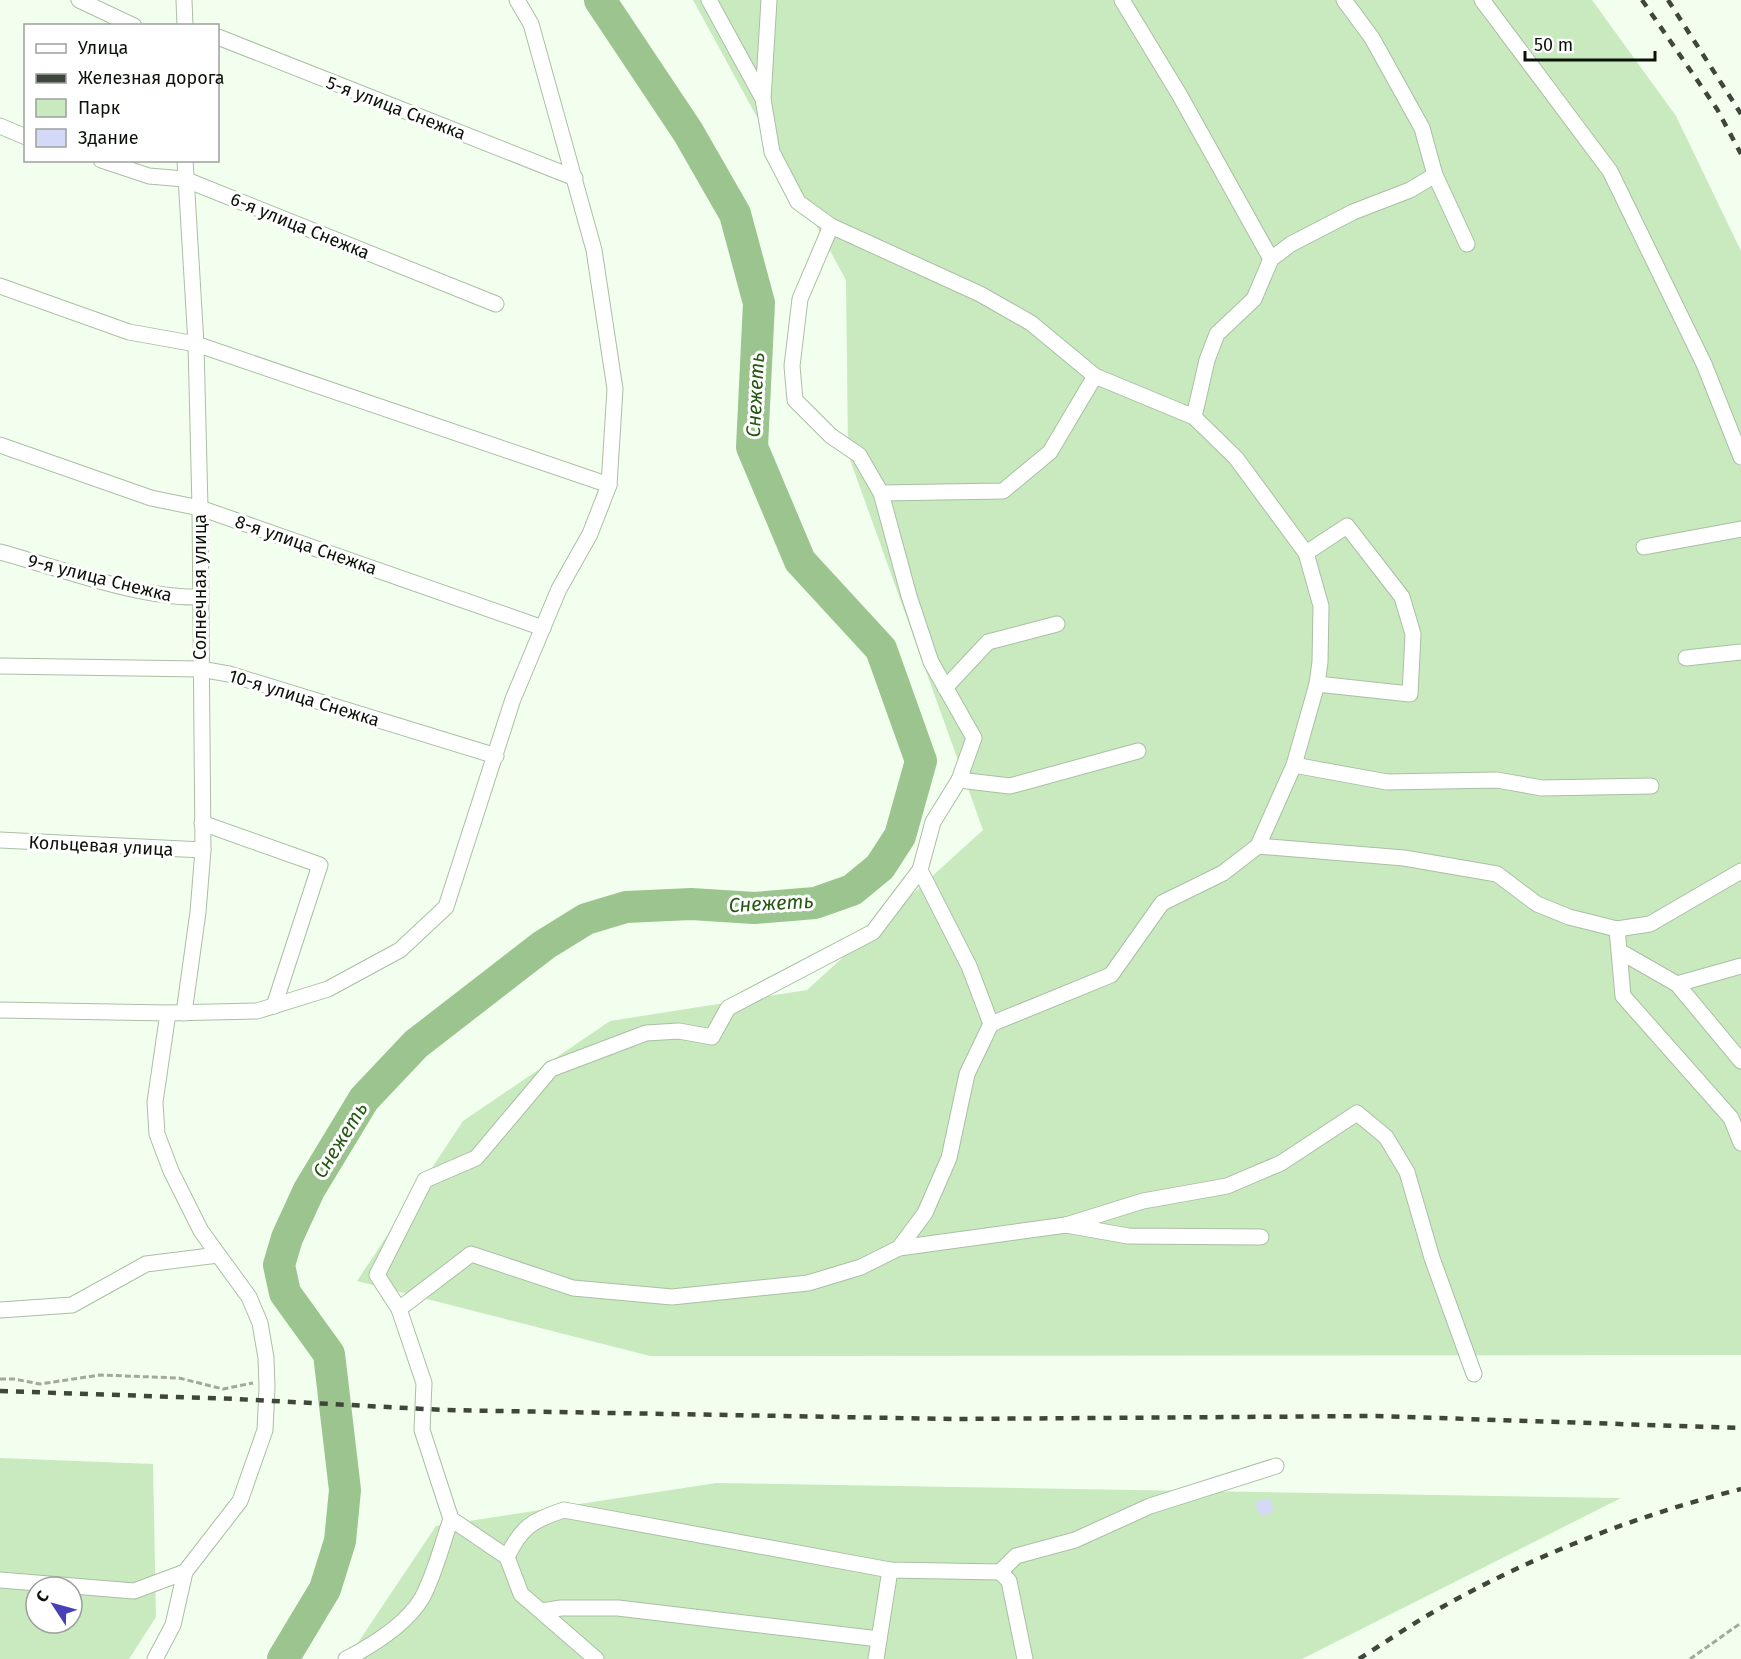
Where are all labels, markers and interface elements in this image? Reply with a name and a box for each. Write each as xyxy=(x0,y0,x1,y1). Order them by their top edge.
legend xyxy=(24,24,219,162)
scale bar xyxy=(1525,24,1656,62)
text: 50 m xyxy=(1534,34,1573,56)
text: Улица xyxy=(78,37,128,59)
text: Железная дорога xyxy=(78,67,225,89)
street label: 5-я улица Снежка xyxy=(323,71,469,145)
text: Парк xyxy=(78,97,121,119)
text: Здание xyxy=(78,127,139,149)
street label: 6-я улица Снежка xyxy=(227,188,373,264)
water label: Снежеть xyxy=(741,352,769,438)
street label: 8-я улица Снежка xyxy=(232,510,380,580)
street label: Солнечная улица xyxy=(189,514,211,660)
street label: 9-я улица Снежка xyxy=(26,549,174,607)
street label: 10-я улица Снежка xyxy=(226,665,382,731)
street label: Кольцевая улица xyxy=(28,831,174,861)
water label: Снежеть xyxy=(728,889,814,917)
water label: Снежеть xyxy=(307,1098,373,1182)
north arrow xyxy=(24,1575,84,1635)
text: С xyxy=(32,1587,53,1606)

